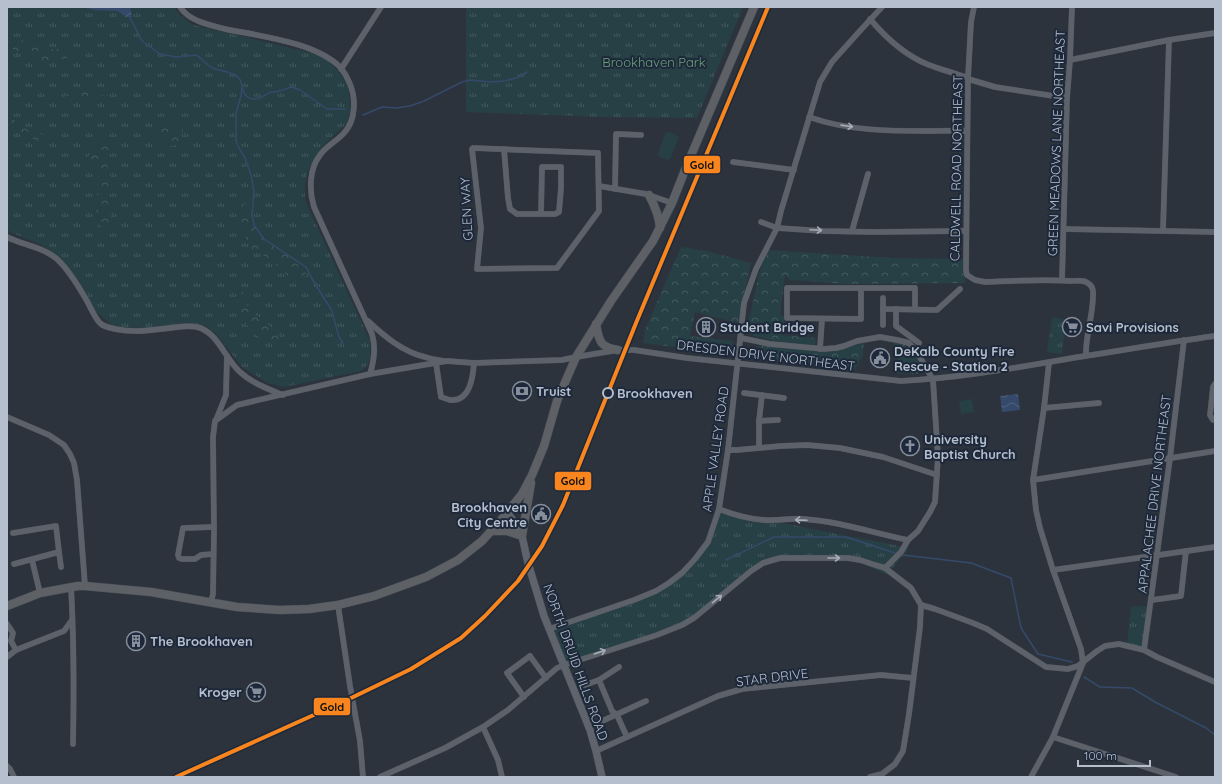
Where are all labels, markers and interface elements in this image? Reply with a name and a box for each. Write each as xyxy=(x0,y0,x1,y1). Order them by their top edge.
street label: GREEN MEADOWS LANE NORTHEAST xyxy=(1044,29,1068,256)
park label: Brookhaven Park xyxy=(602,54,706,70)
street label: CALDWELL ROAD NORTHEAST xyxy=(946,75,966,261)
one-way arrow xyxy=(840,122,853,130)
line badge: Gold xyxy=(683,155,721,174)
text: Gold xyxy=(690,158,714,172)
street label: GLEN WAY xyxy=(456,176,476,241)
one-way arrow xyxy=(809,227,822,234)
building icon: Student Bridge xyxy=(695,316,717,338)
supermarket icon: Savi Provisions xyxy=(1061,316,1083,338)
place label: Student Bridge xyxy=(720,319,815,335)
place label: Savi Provisions xyxy=(1086,319,1179,335)
street label: DRESDEN DRIVE NORTHEAST xyxy=(676,336,856,374)
place label: DeKalb County Fire Rescue - Station 2 xyxy=(894,343,1015,374)
public building icon: DeKalb County Fire Rescue - Station 2 xyxy=(869,347,891,369)
bank icon: Truist xyxy=(511,380,533,402)
place label: Truist xyxy=(536,383,571,399)
place label: Brookhaven xyxy=(617,385,693,401)
street label: APPLE VALLEY ROAD xyxy=(698,385,732,513)
marker: Brookhaven xyxy=(602,387,614,399)
street label: APPALACHEE DRIVE NORTHEAST xyxy=(1134,394,1174,594)
place label: University Baptist Church xyxy=(924,431,1016,462)
church icon: University Baptist Church xyxy=(899,435,921,457)
line badge: Gold xyxy=(554,471,592,491)
text: Gold xyxy=(561,474,585,488)
place label: Brookhaven City Centre xyxy=(451,499,527,530)
public building icon: Brookhaven City Centre xyxy=(530,503,552,525)
one-way arrow xyxy=(795,516,808,523)
one-way arrow xyxy=(827,554,840,562)
street label: NORTH DRUID HILLS ROAD xyxy=(540,581,612,743)
one-way arrow xyxy=(712,595,723,603)
building icon: The Brookhaven xyxy=(125,630,147,652)
place label: The Brookhaven xyxy=(150,633,253,649)
one-way arrow xyxy=(594,648,606,656)
street label: STAR DRIVE xyxy=(735,665,809,689)
supermarket icon: Kroger xyxy=(245,681,267,703)
place label: Kroger xyxy=(199,684,242,700)
line badge: Gold xyxy=(313,697,351,716)
text: Gold xyxy=(320,700,344,714)
scale bar xyxy=(1078,742,1150,768)
text: 100 m xyxy=(1084,748,1117,763)

